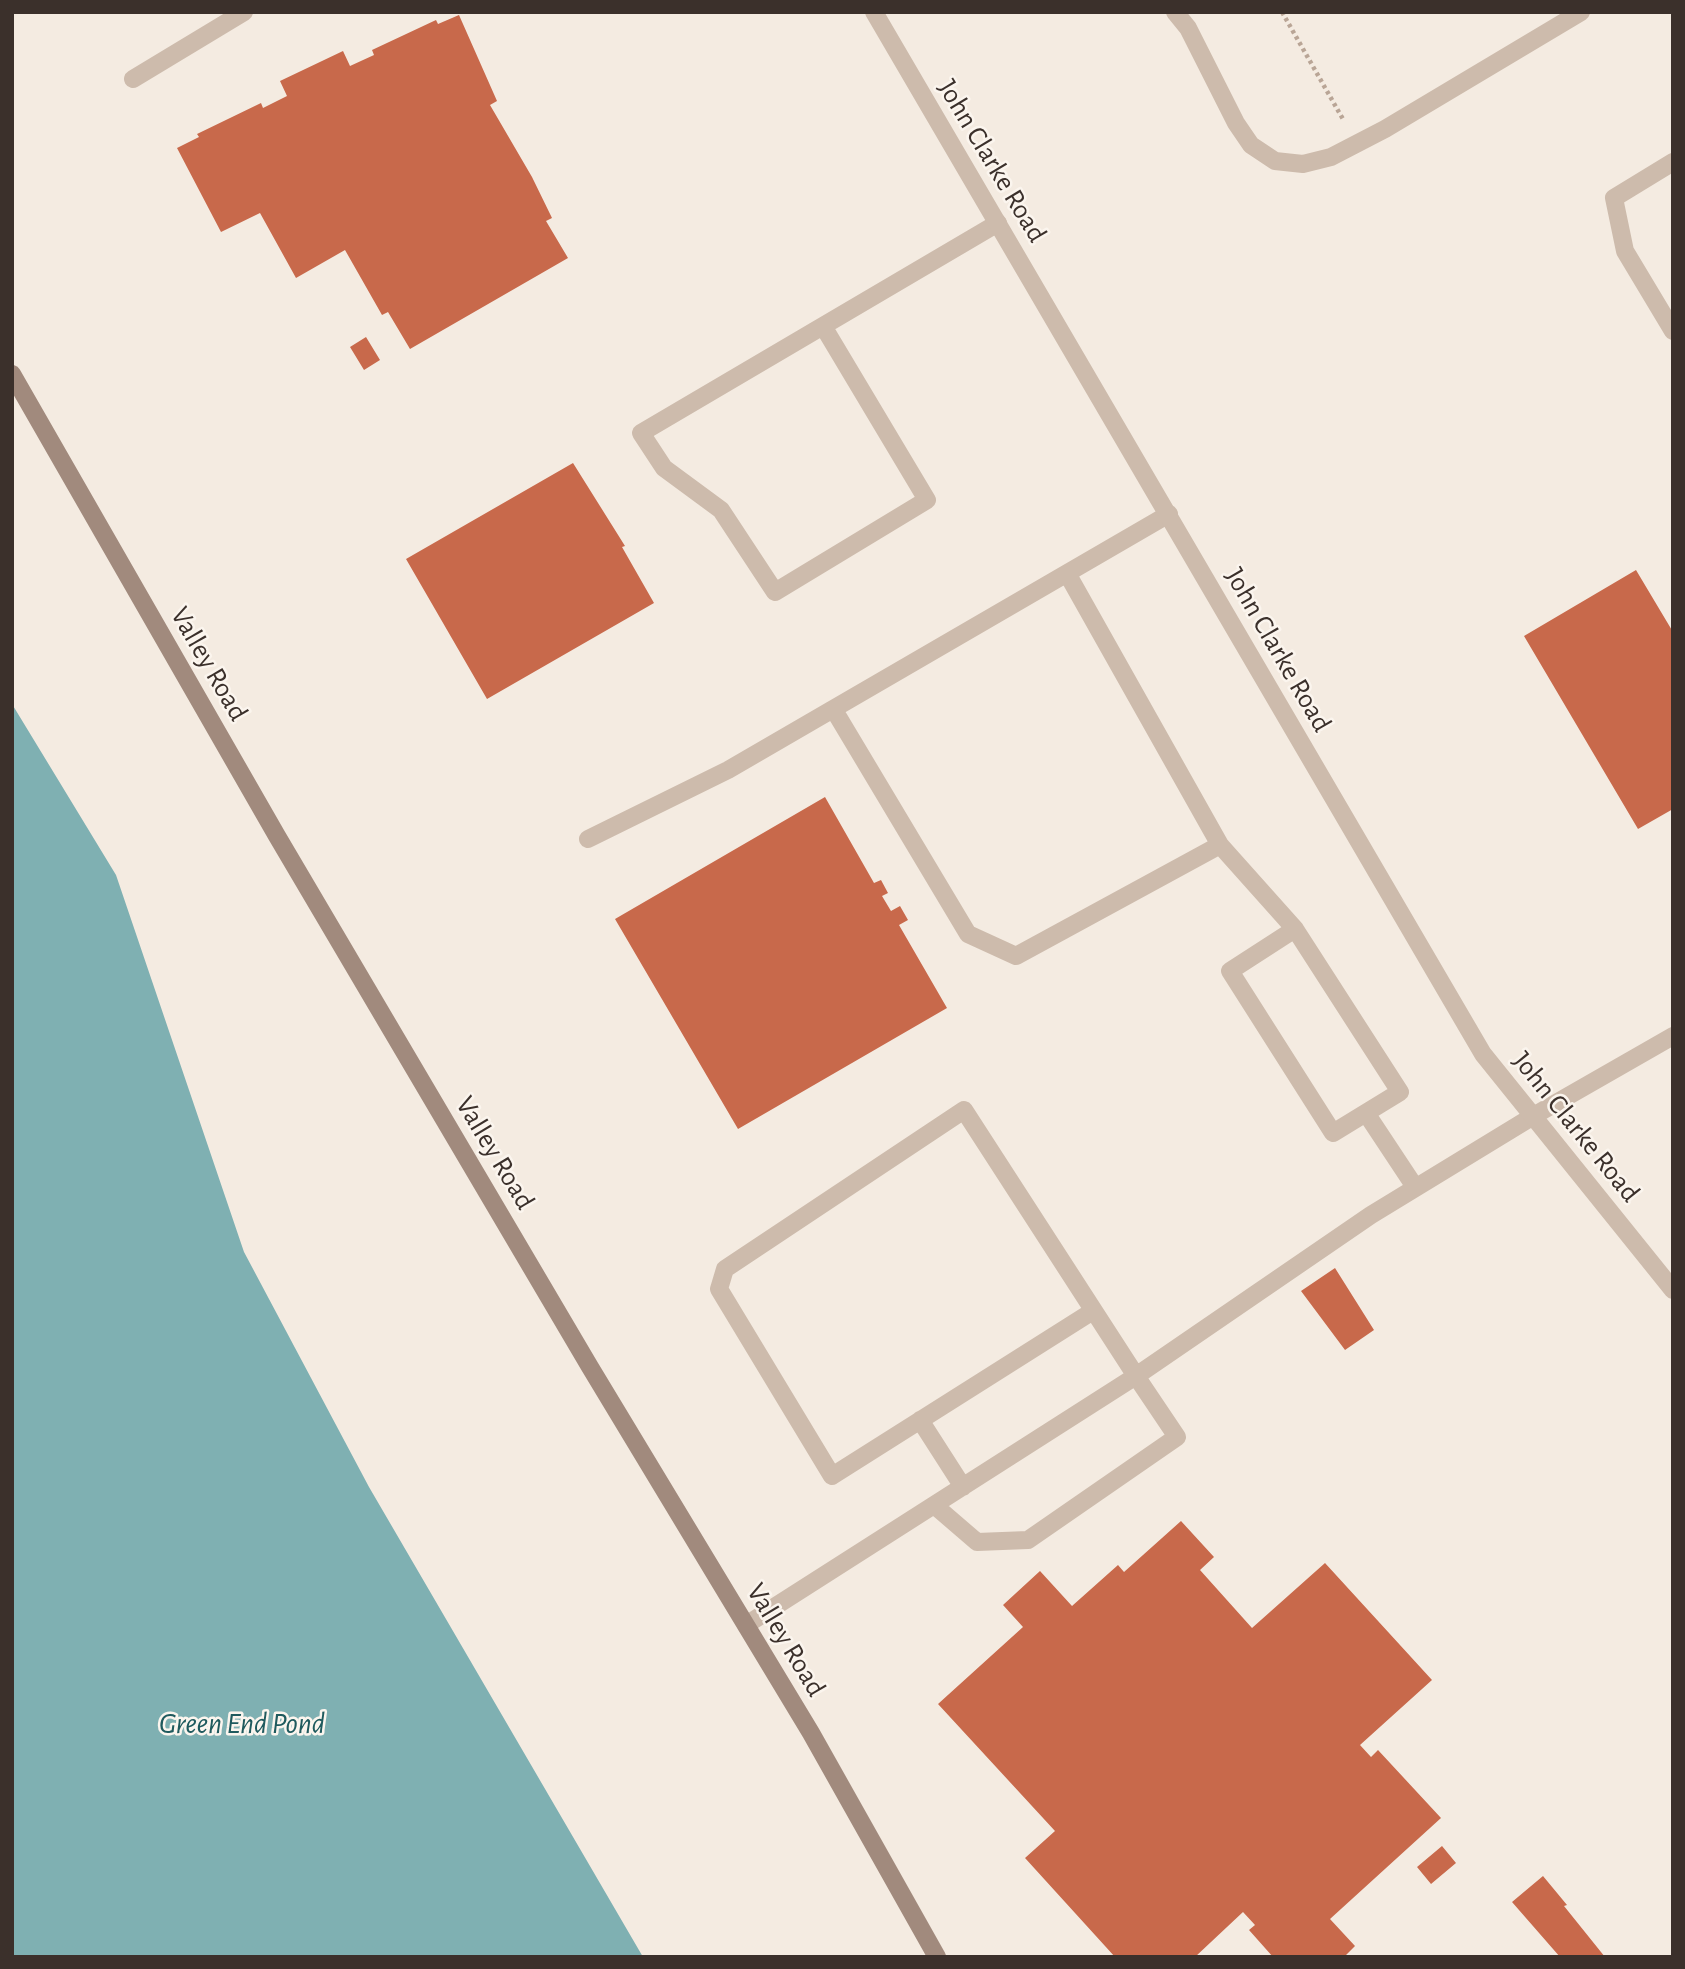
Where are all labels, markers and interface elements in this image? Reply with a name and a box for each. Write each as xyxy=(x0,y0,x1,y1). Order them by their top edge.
street label: John Clarke Road xyxy=(930,74,1054,248)
street label: John Clarke Road xyxy=(1217,562,1339,738)
street label: Valley Road xyxy=(163,601,255,727)
street label: John Clarke Road xyxy=(1505,1045,1647,1209)
street label: Valley Road xyxy=(448,1090,542,1216)
street label: Valley Road xyxy=(739,1577,833,1703)
water label: Green End Pond xyxy=(159,1706,325,1742)

